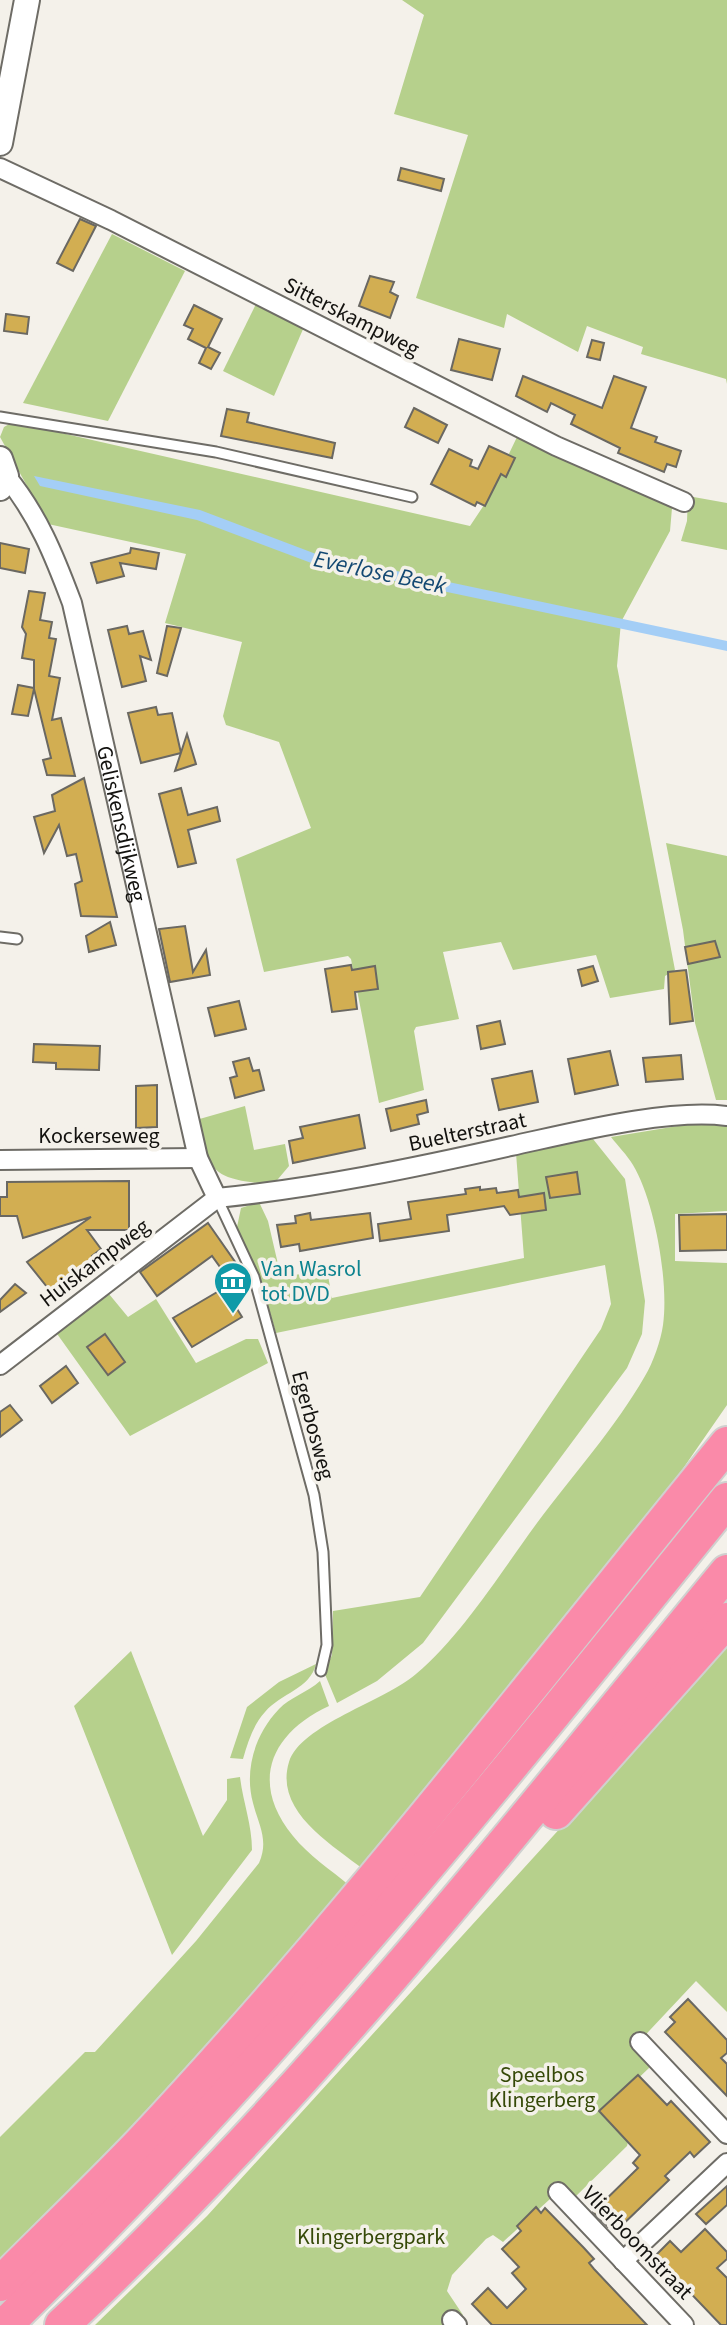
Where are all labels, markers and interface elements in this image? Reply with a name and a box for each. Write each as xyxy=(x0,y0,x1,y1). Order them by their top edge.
street label: Sitterskampweg xyxy=(278,269,425,365)
water label: Everlose Beek xyxy=(310,541,450,604)
street label: Geliskensdijkweg xyxy=(88,743,154,905)
street label: Buelterstraat xyxy=(405,1104,530,1160)
street label: Kockerseweg xyxy=(38,1120,160,1152)
street label: Huiskampweg xyxy=(33,1211,156,1315)
place label: Van Wasrol tot DVD xyxy=(261,1253,362,1310)
museum icon: Van Wasrol tot DVD xyxy=(212,1260,254,1315)
street label: Egerbosweg xyxy=(283,1367,343,1483)
park label: Speelbos Klingerberg xyxy=(489,2059,595,2116)
street label: Vlierboomstraat xyxy=(574,2178,701,2307)
park label: Klingerbergpark xyxy=(297,2221,445,2253)

